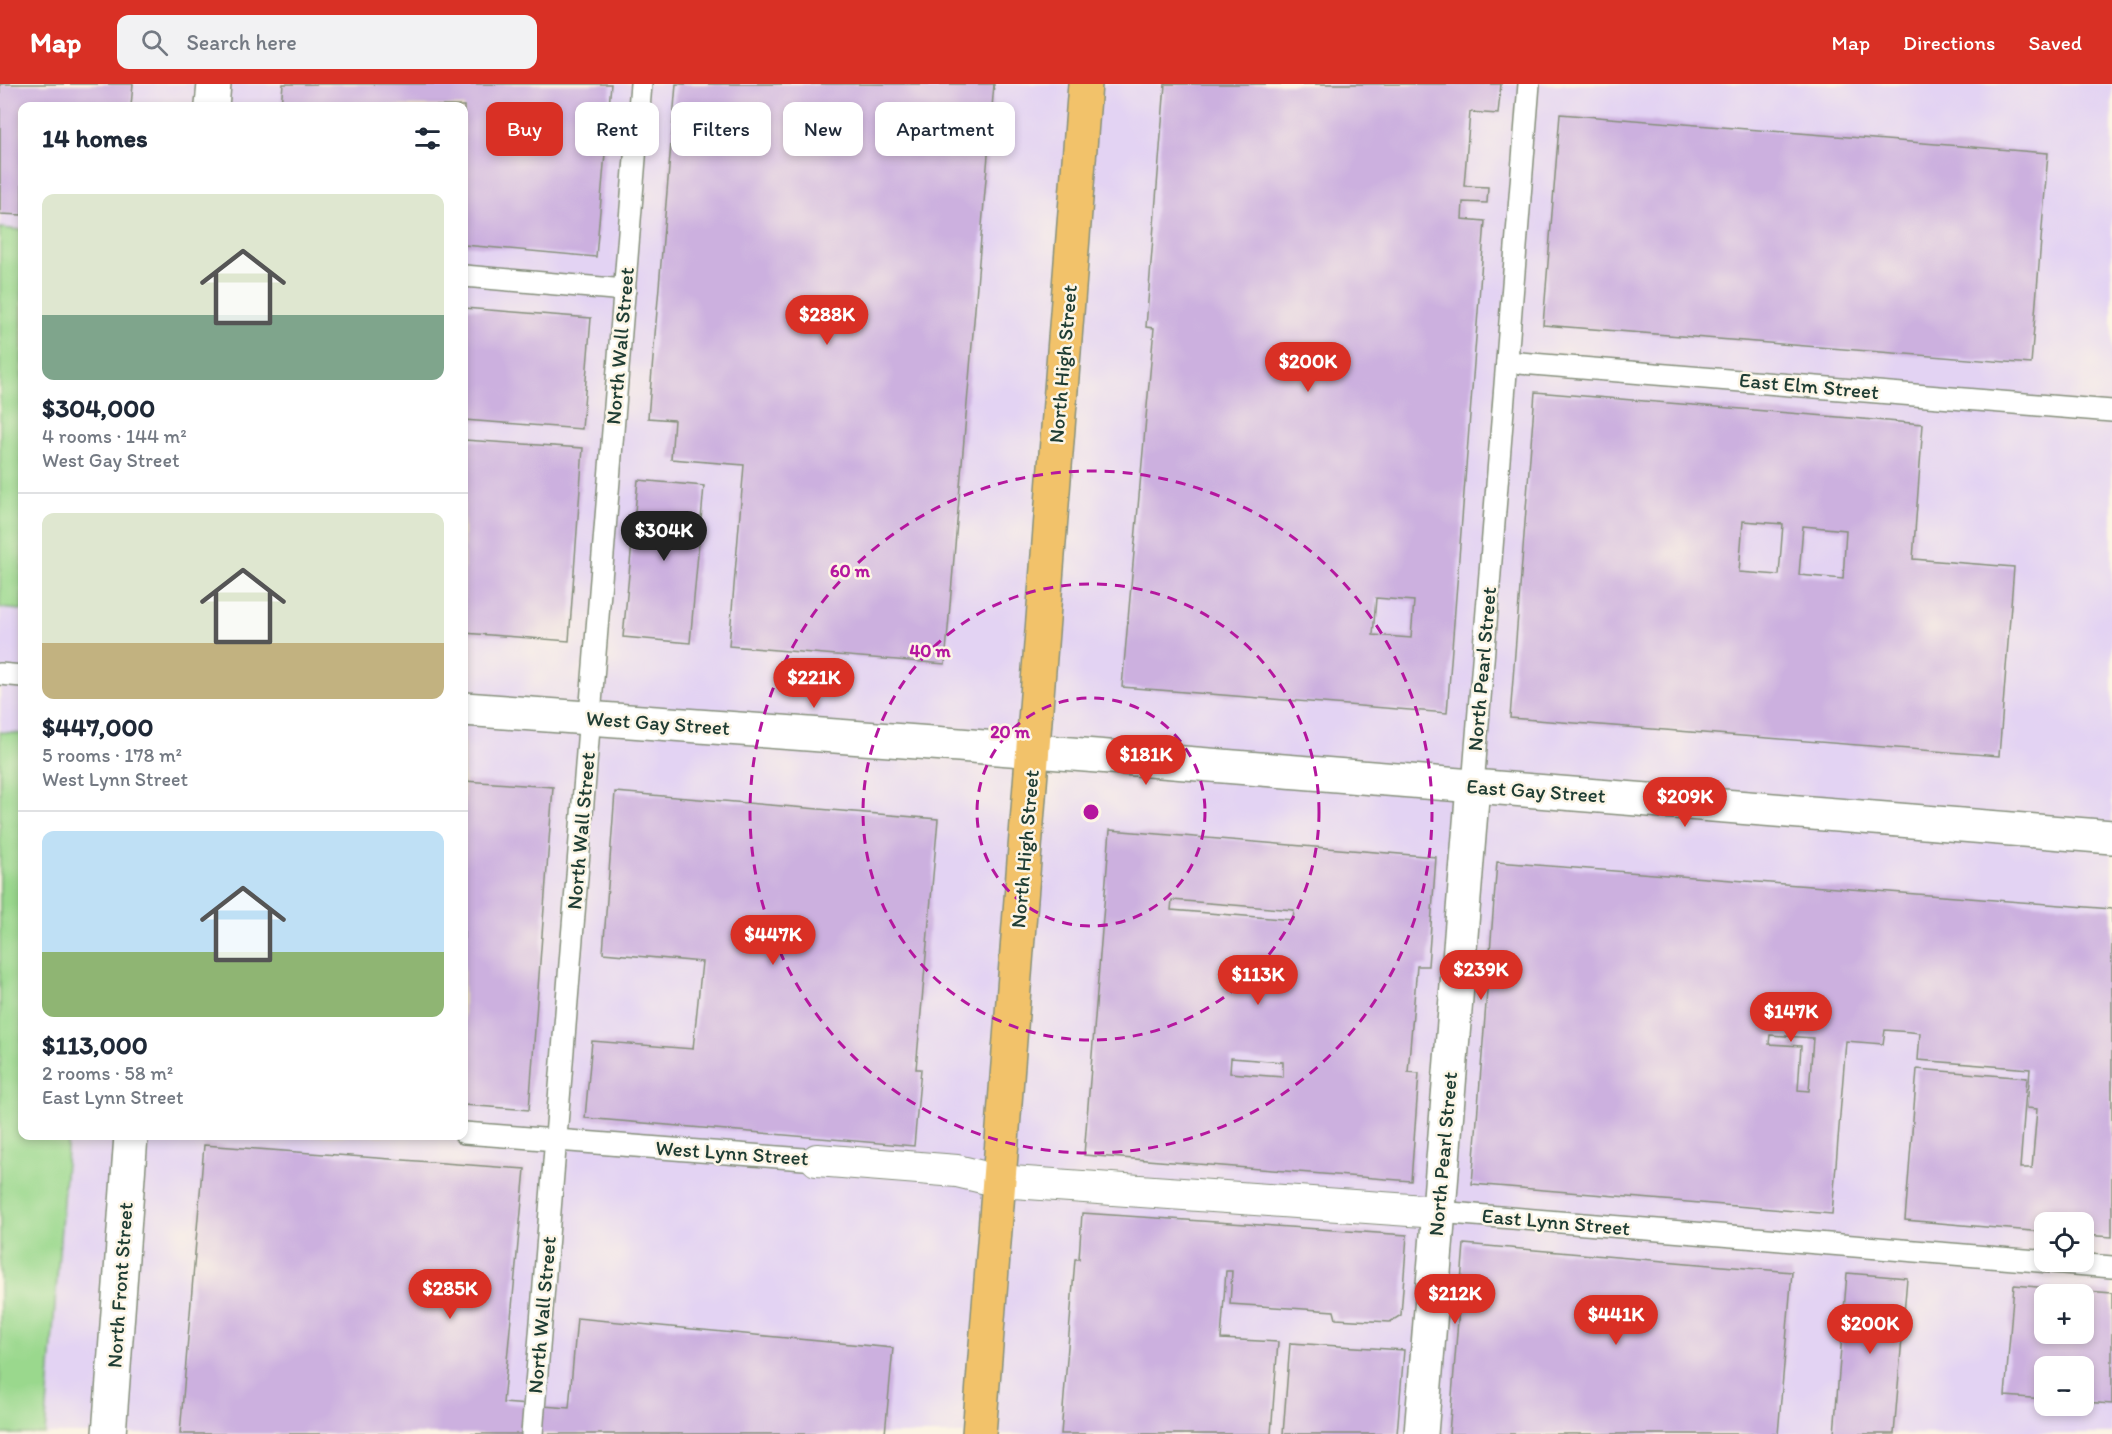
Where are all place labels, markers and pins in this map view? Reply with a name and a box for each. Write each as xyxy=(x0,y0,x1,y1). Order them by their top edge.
pin: $288K xyxy=(785,295,869,346)
pin: $200K xyxy=(1266,342,1350,393)
pin: $304K xyxy=(622,511,706,562)
pin: $221K xyxy=(772,658,856,709)
pin: $181K xyxy=(1104,735,1188,786)
pin: $209K xyxy=(1643,777,1727,828)
centre of rings xyxy=(1081,802,1101,822)
pin: $447K xyxy=(731,915,815,966)
pin: $239K xyxy=(1439,950,1523,1001)
pin: $113K xyxy=(1216,955,1300,1006)
pin: $147K xyxy=(1749,992,1833,1043)
pin: $285K xyxy=(408,1269,492,1320)
pin: $212K xyxy=(1413,1274,1497,1325)
pin: $441K xyxy=(1574,1295,1658,1346)
pin: $200K xyxy=(1828,1304,1912,1355)

